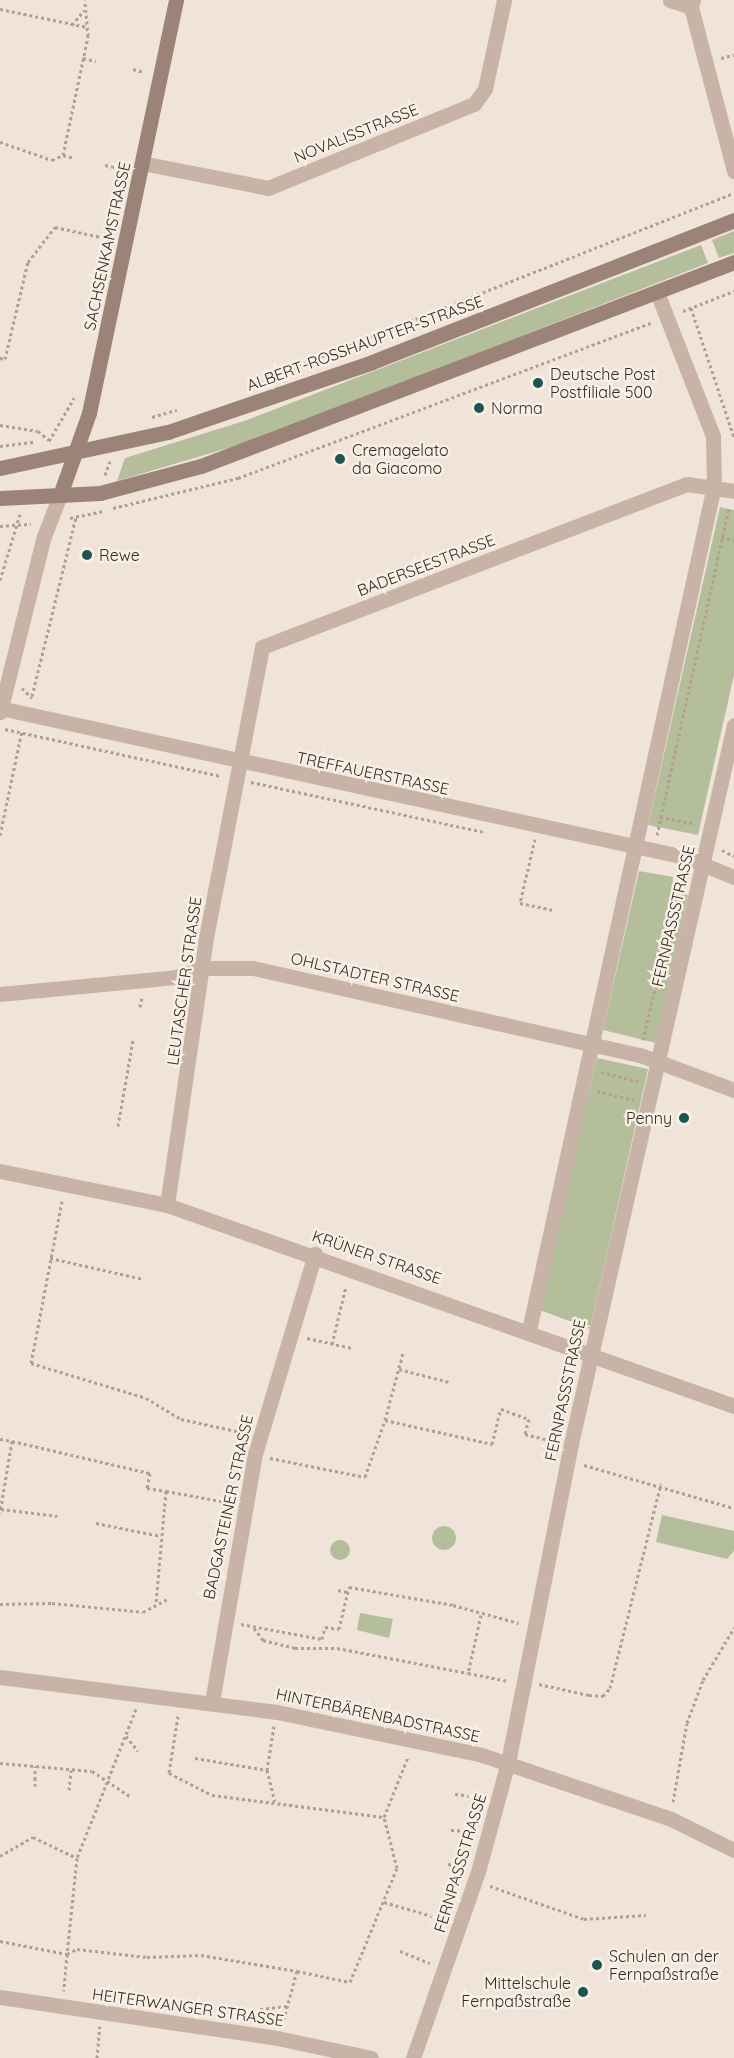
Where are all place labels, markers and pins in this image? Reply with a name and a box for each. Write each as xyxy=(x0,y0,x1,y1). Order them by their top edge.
place label: Deutsche Post Postfiliale 500 xyxy=(550,364,656,402)
marker: Deutsche Post Postfiliale 500 xyxy=(531,376,545,390)
place label: Norma xyxy=(491,398,543,418)
marker: Norma xyxy=(472,401,486,415)
place label: Cremagelato da Giacomo xyxy=(352,440,449,478)
marker: Cremagelato da Giacomo xyxy=(333,452,347,466)
place label: Rewe xyxy=(99,545,140,565)
marker: Rewe xyxy=(80,548,94,562)
place label: Penny xyxy=(626,1108,672,1128)
marker: Penny xyxy=(677,1111,691,1125)
place label: Schulen an der Fernpaßstraße xyxy=(609,1946,719,1984)
marker: Schulen an der Fernpaßstraße xyxy=(590,1958,604,1972)
place label: Mittelschule Fernpaßstraße xyxy=(461,1973,571,2011)
marker: Mittelschule Fernpaßstraße xyxy=(576,1985,590,1999)

